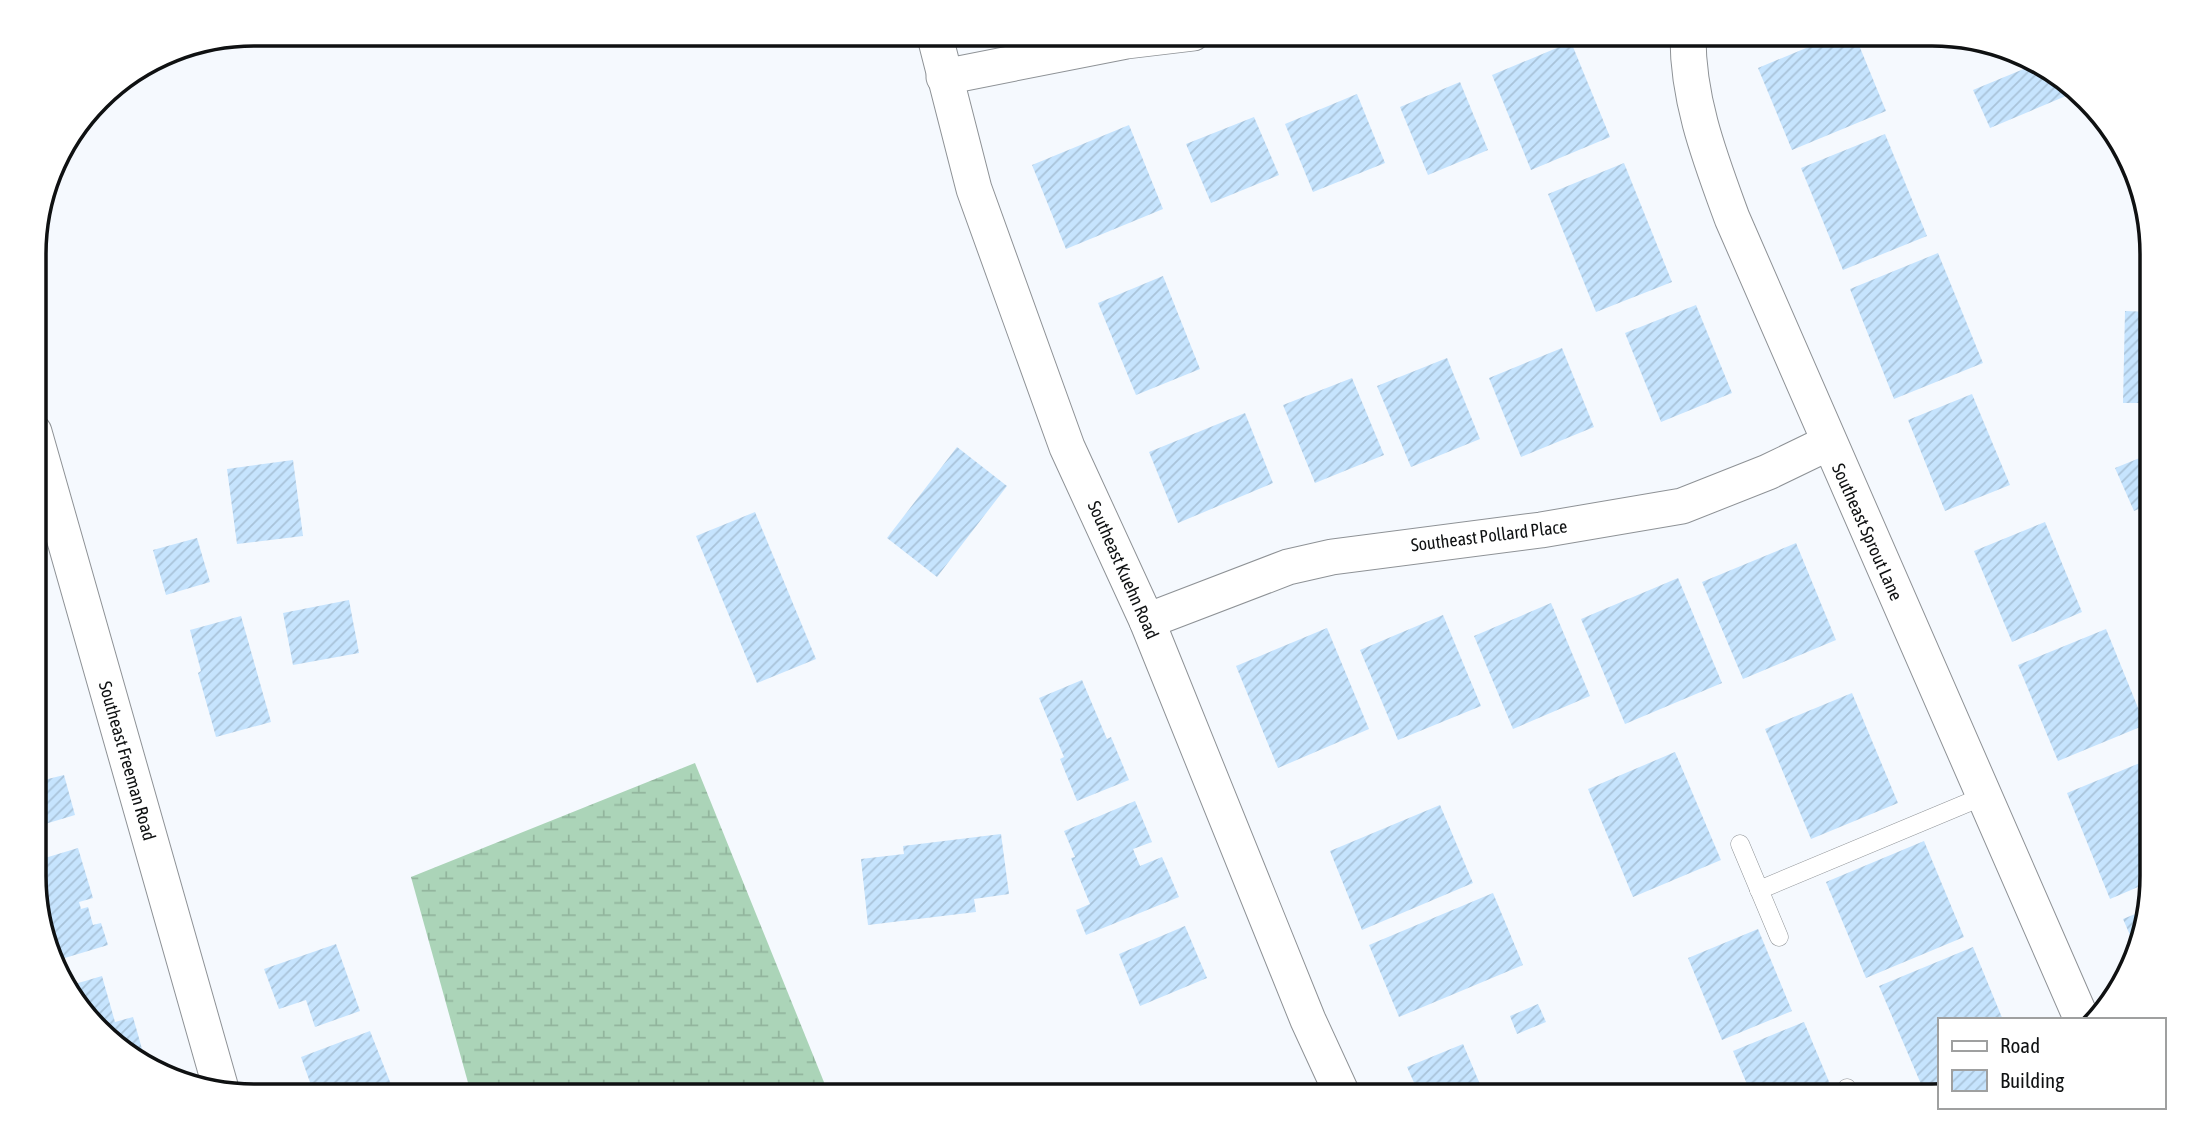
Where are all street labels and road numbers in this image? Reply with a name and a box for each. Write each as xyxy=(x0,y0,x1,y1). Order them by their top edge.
street label: Southeast Sprout Lane xyxy=(1828,460,1907,603)
street label: Southeast Kuehn Road xyxy=(1084,497,1163,642)
street label: Southeast Pollard Place xyxy=(1410,515,1568,556)
street label: Southeast Freeman Road xyxy=(95,679,160,843)

